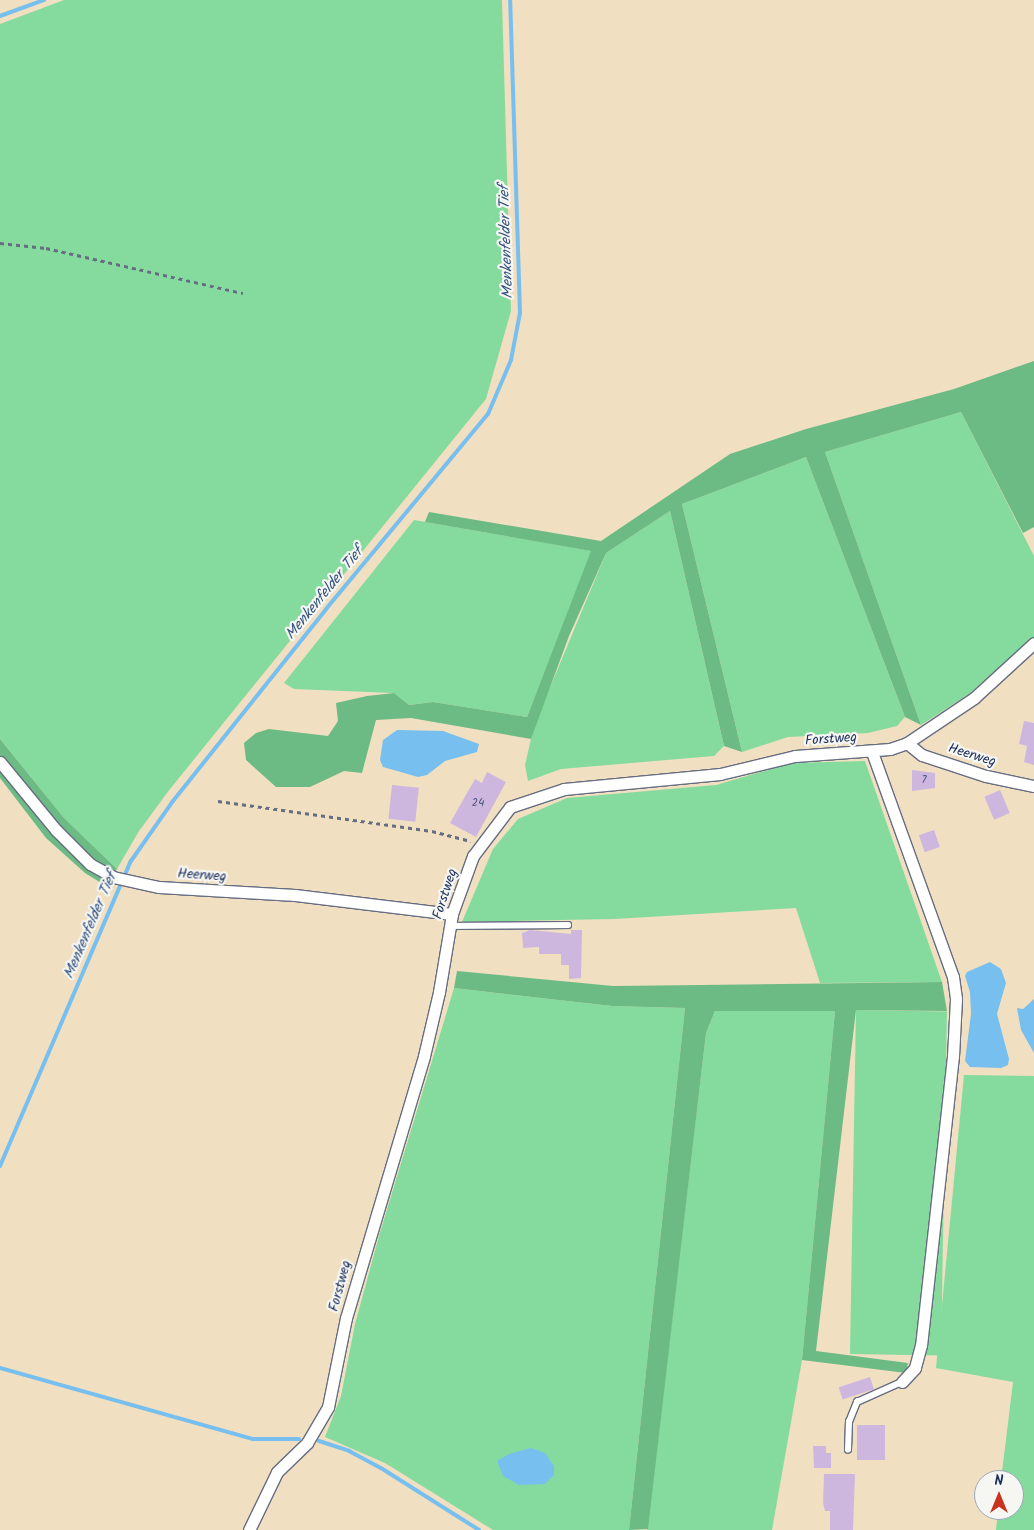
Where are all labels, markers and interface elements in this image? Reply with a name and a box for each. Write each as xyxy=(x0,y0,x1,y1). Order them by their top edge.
water label: Menkenfelder Tief xyxy=(496,185,518,299)
water label: Menkenfelder Tief xyxy=(282,544,368,644)
street label: Forstweg xyxy=(804,729,858,749)
street label: Heerweg xyxy=(946,740,998,770)
house number: 7 xyxy=(921,773,927,787)
house number: 24 xyxy=(472,796,484,810)
street label: Heerweg xyxy=(177,865,227,885)
street label: Forstweg xyxy=(429,867,461,921)
water label: Menkenfelder Tief xyxy=(61,870,121,982)
street label: Forstweg xyxy=(325,1259,355,1313)
north arrow xyxy=(974,1470,1024,1520)
text: N xyxy=(995,1470,1003,1492)

